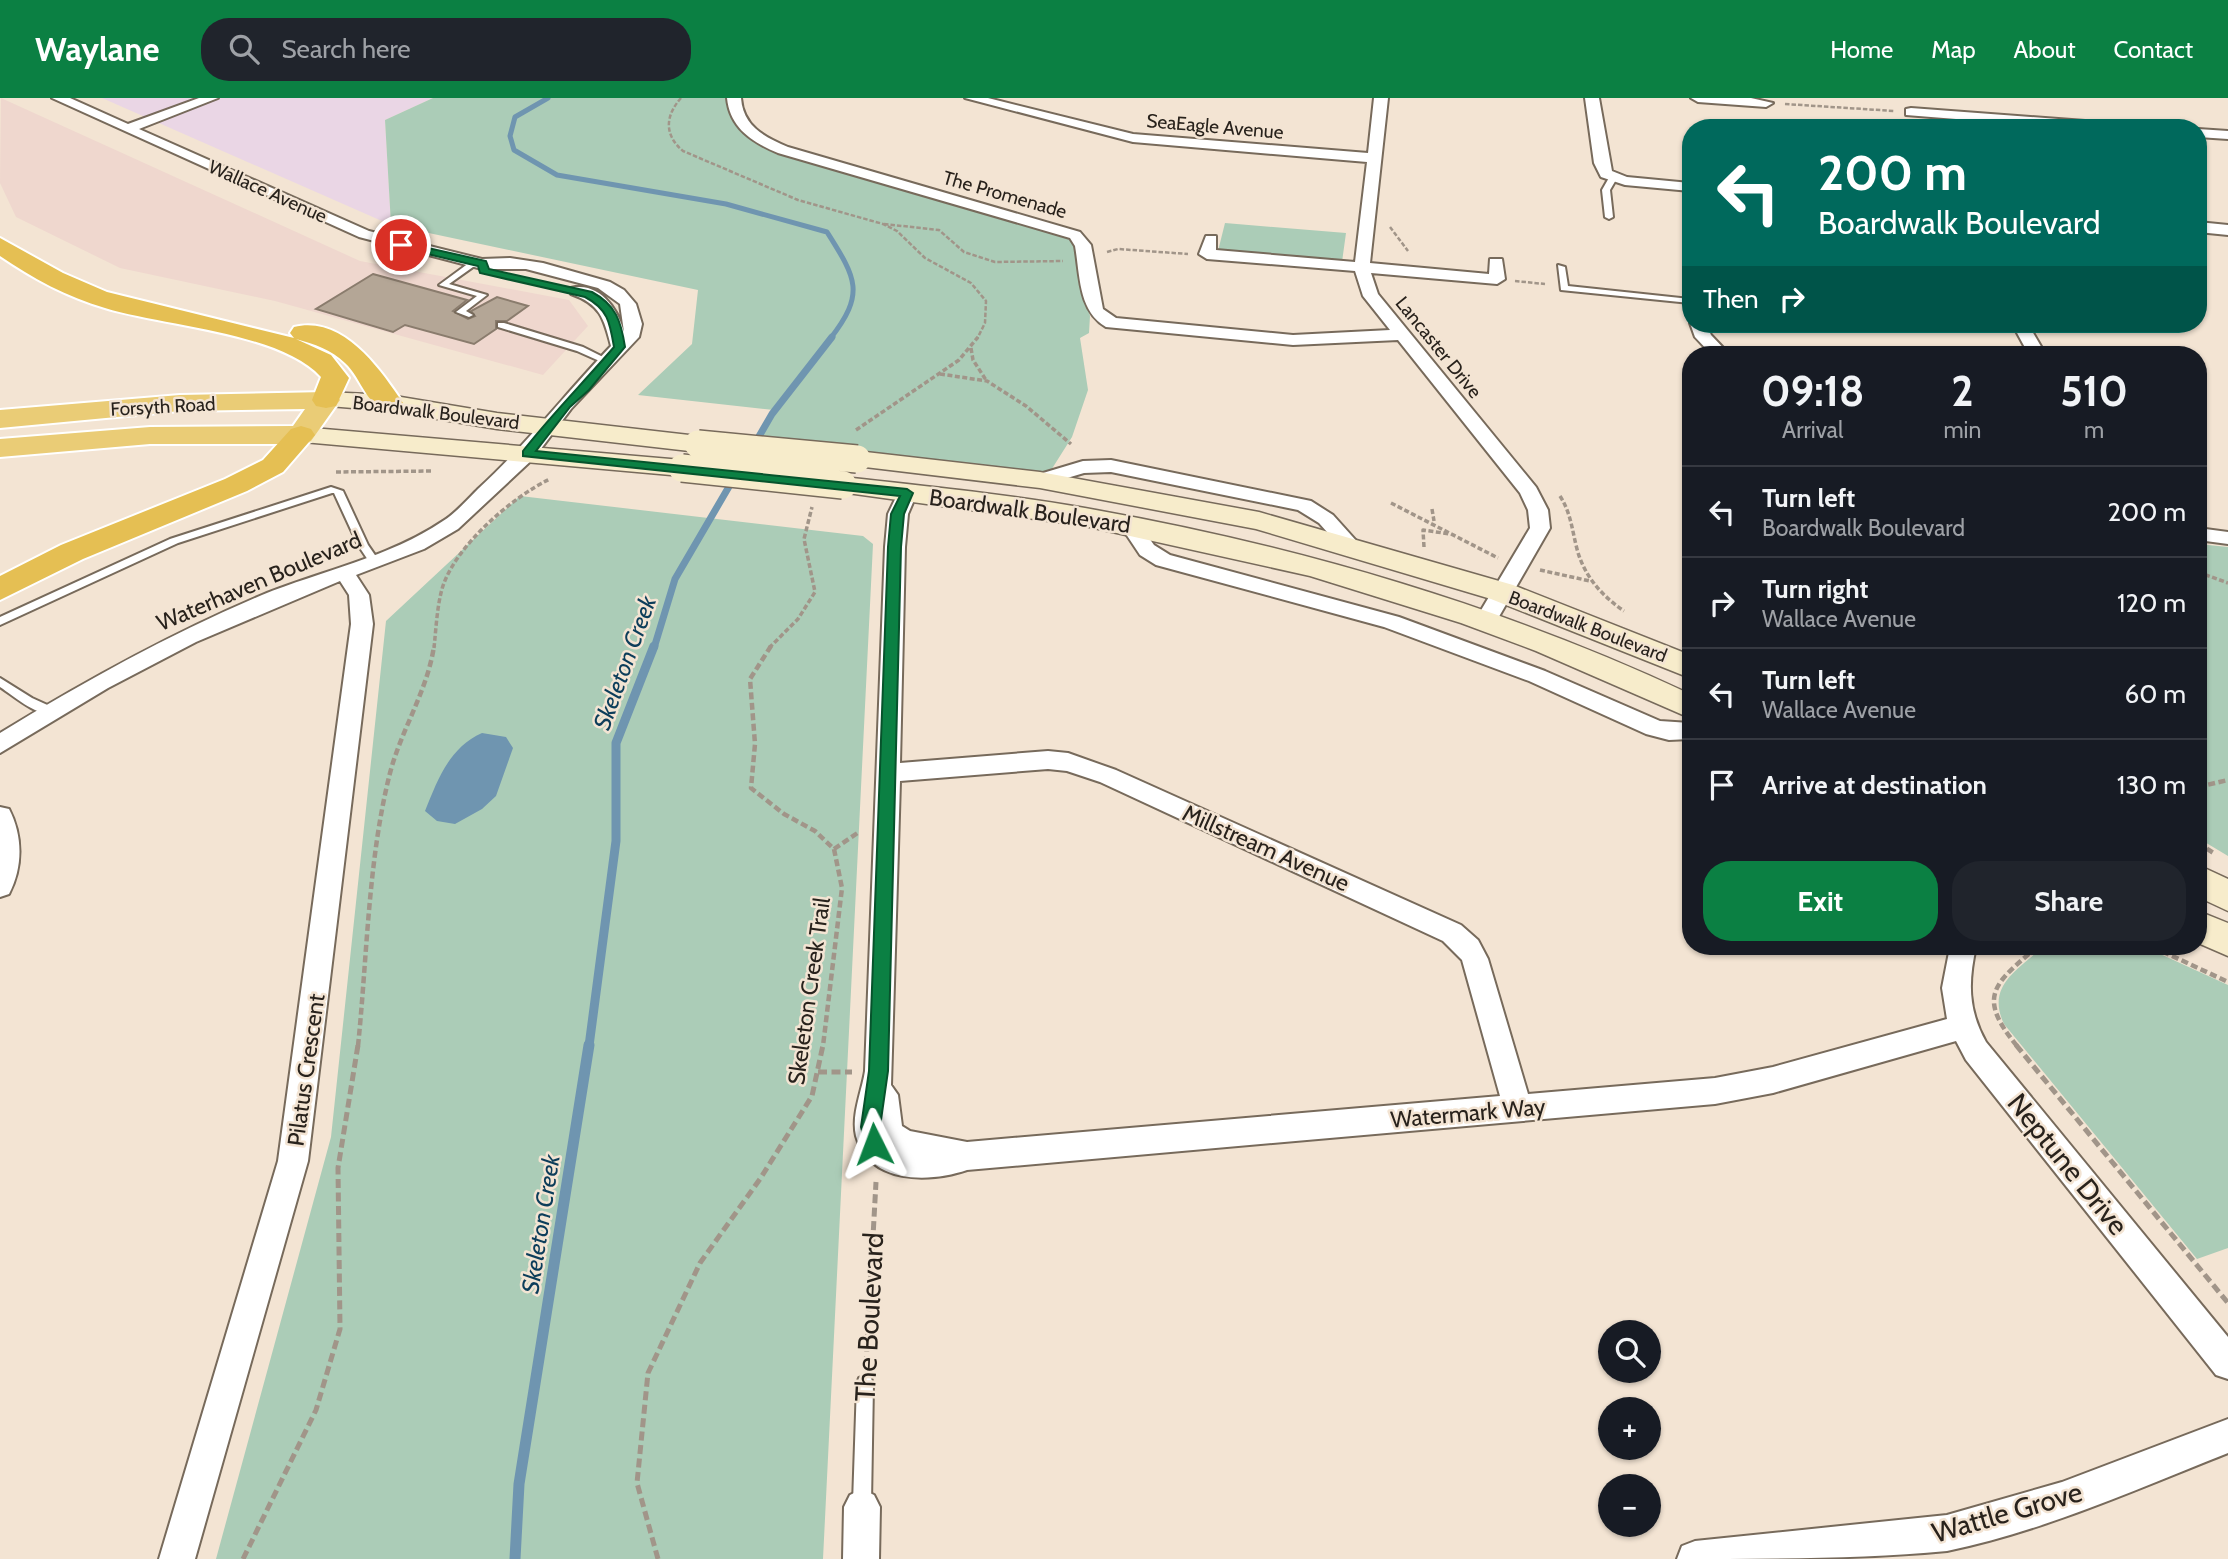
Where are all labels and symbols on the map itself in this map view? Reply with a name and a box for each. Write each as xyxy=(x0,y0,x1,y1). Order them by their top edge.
street label: SeaEagle Avenue xyxy=(1146,109,1285,144)
street label: Wallace Avenue xyxy=(205,155,331,228)
street label: The Promenade xyxy=(940,166,1070,223)
pin xyxy=(371,215,431,275)
street label: Lancaster Drive xyxy=(1391,292,1487,403)
street label: Boardwalk Boulevard xyxy=(351,391,521,434)
street label: Forsyth Road xyxy=(110,392,216,421)
street label: Boardwalk Boulevard xyxy=(928,483,1132,539)
street label: Waterhaven Boulevard xyxy=(152,525,366,637)
street label: Boardwalk Boulevard xyxy=(1505,586,1670,667)
water label: Skeleton Creek xyxy=(587,591,662,734)
street label: Millstream Avenue xyxy=(1178,799,1354,897)
street label: Skeleton Creek Trail xyxy=(782,895,836,1087)
street label: Pilatus Crescent xyxy=(281,992,331,1148)
street label: Neptune Drive xyxy=(2001,1086,2135,1242)
street label: Watermark Way xyxy=(1389,1092,1547,1134)
position arrow xyxy=(837,1107,911,1181)
water label: Skeleton Creek xyxy=(515,1152,566,1295)
street label: The Boulevard xyxy=(848,1232,890,1402)
street label: Wattle Grove xyxy=(1928,1474,2086,1550)

